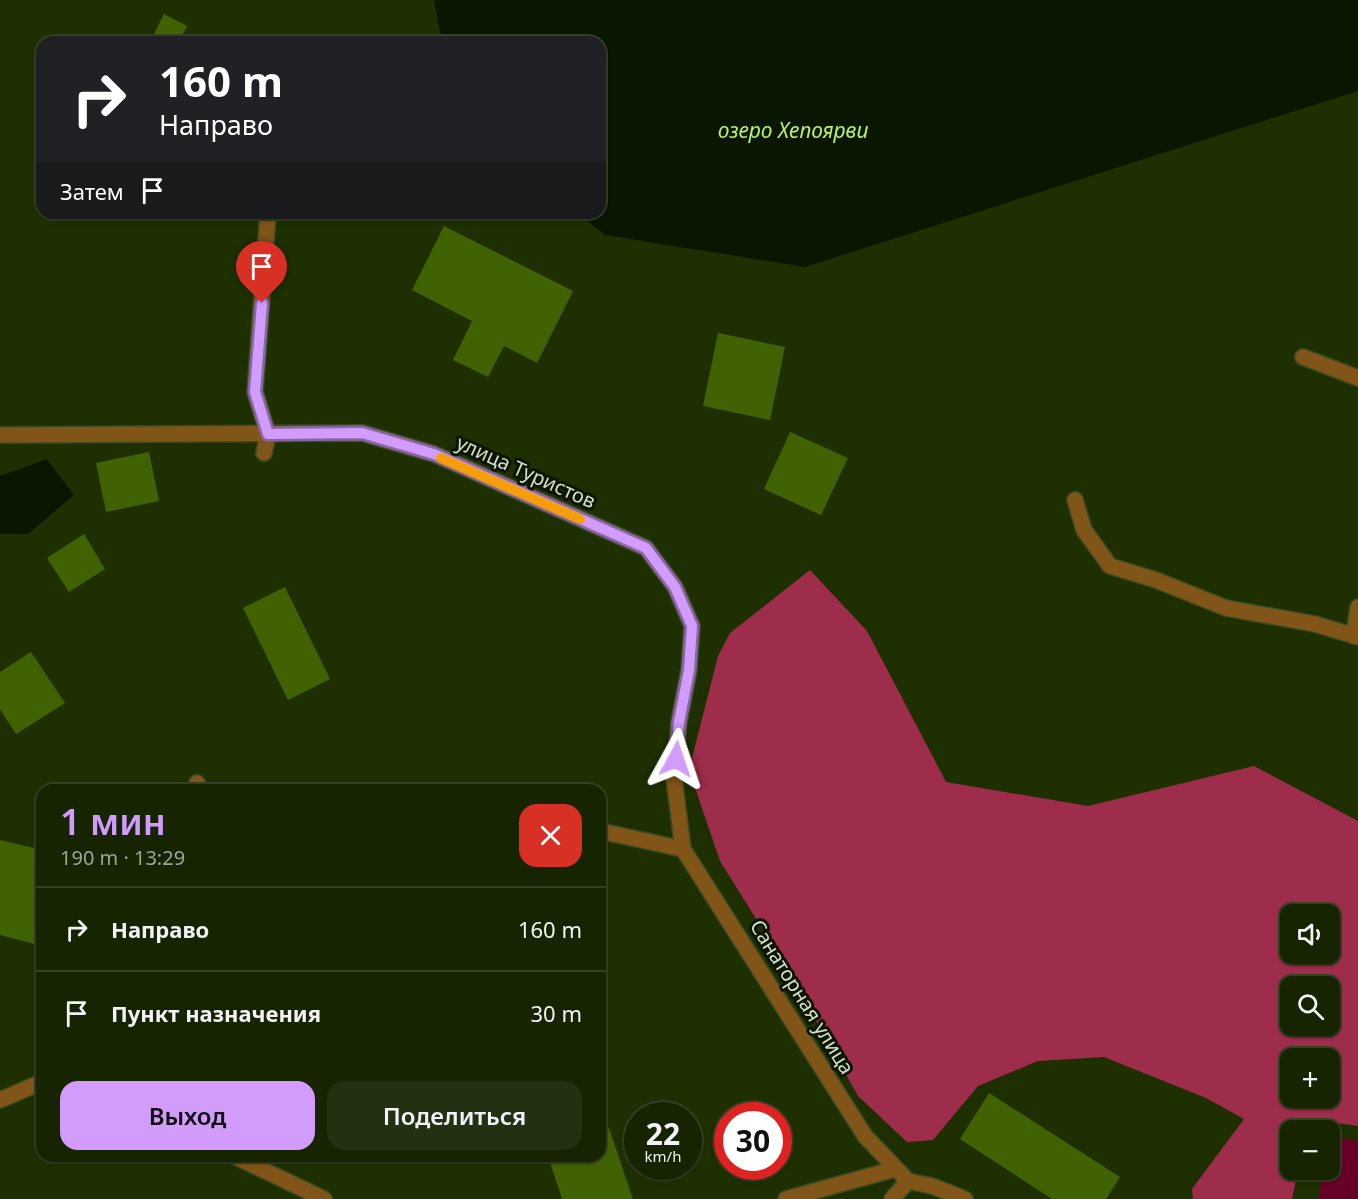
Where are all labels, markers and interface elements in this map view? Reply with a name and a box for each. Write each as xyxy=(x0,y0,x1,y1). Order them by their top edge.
text: 160 m xyxy=(159,52,283,109)
icon: right xyxy=(60,60,138,138)
text: Направо xyxy=(159,106,273,143)
water label: озеро Хепоярви xyxy=(718,116,868,144)
icon: arrive xyxy=(136,174,169,207)
text: Затем xyxy=(60,176,124,206)
pin xyxy=(236,241,287,303)
icon: arrive xyxy=(245,250,278,283)
street label: улица Туристов xyxy=(452,429,600,514)
position arrow xyxy=(644,727,708,791)
text: 1 мин xyxy=(60,797,166,846)
button: close xyxy=(519,804,582,867)
text: 190 m · 13:29 xyxy=(60,844,185,871)
map controls xyxy=(1280,904,1340,1180)
button: sound xyxy=(1280,904,1340,964)
icon: right xyxy=(60,913,93,946)
text: Направо xyxy=(111,914,209,944)
text: 160 m xyxy=(518,914,582,944)
street label: Санаторная улица xyxy=(744,914,861,1079)
button: search xyxy=(1280,976,1340,1036)
icon: arrive xyxy=(60,997,93,1030)
text: Пункт назначения xyxy=(111,998,321,1028)
text: 30 m xyxy=(531,998,582,1028)
button: + xyxy=(1280,1048,1340,1108)
button: Выход xyxy=(60,1081,315,1150)
button: Поделиться xyxy=(327,1081,582,1150)
speed limit sign: 30 xyxy=(714,1102,792,1180)
text: 22 xyxy=(646,1113,680,1154)
button: − xyxy=(1280,1120,1340,1180)
text: km/h xyxy=(645,1146,681,1166)

